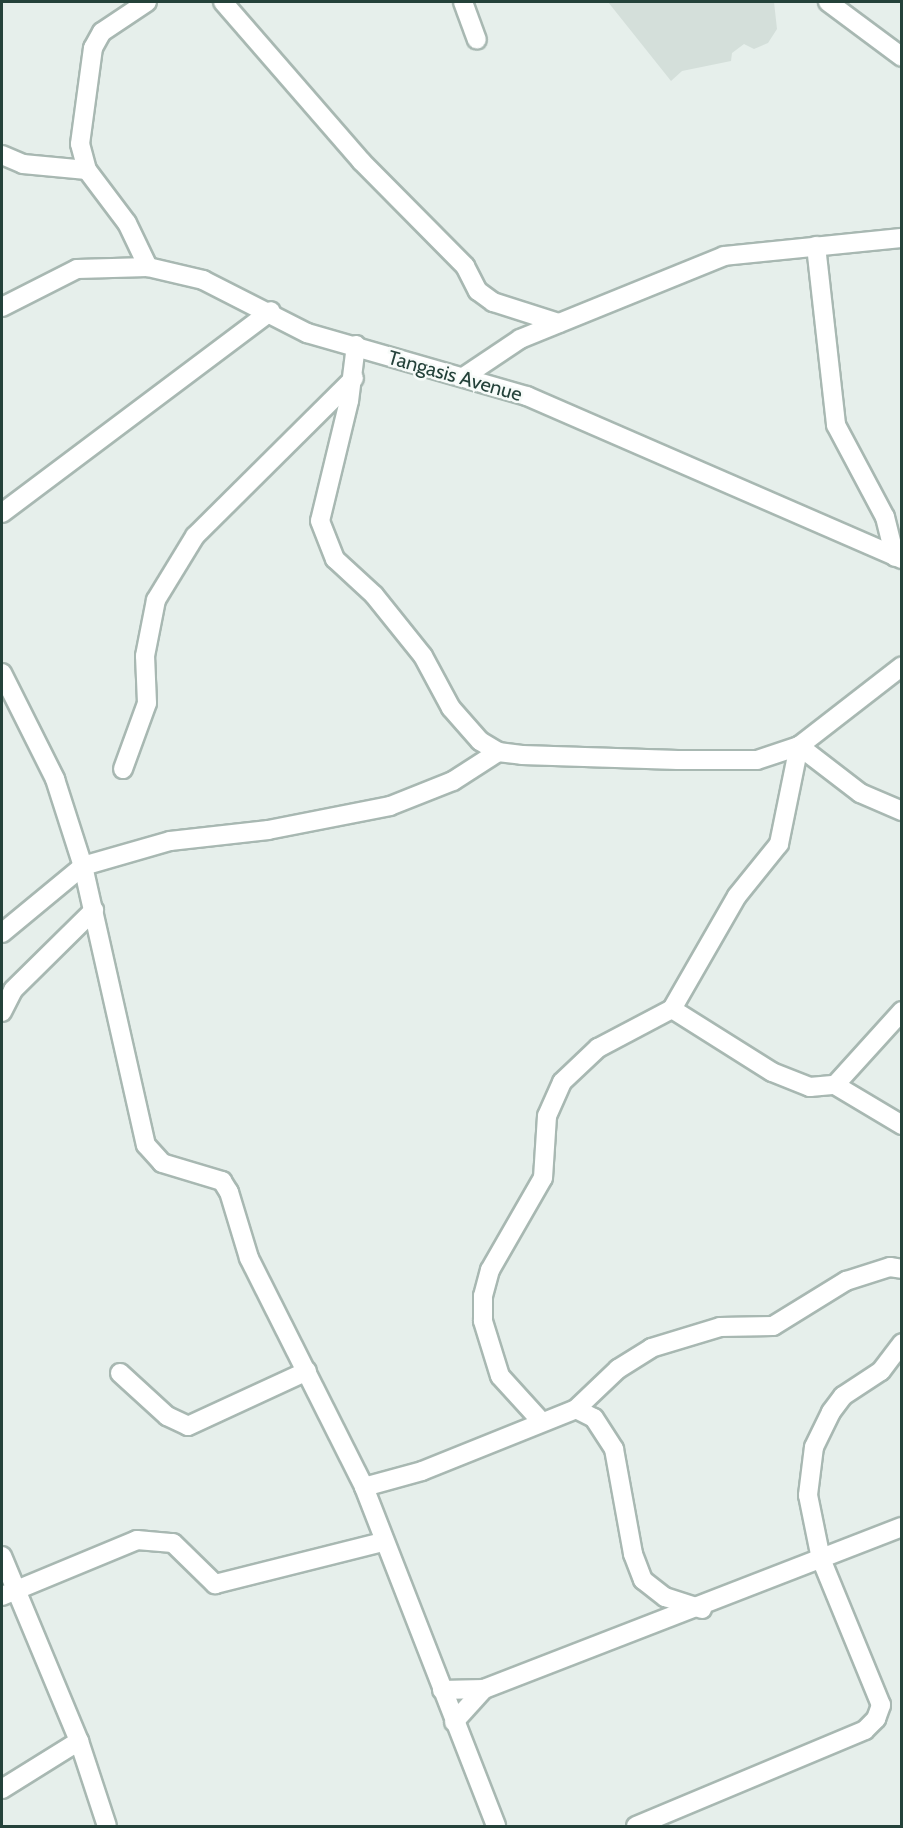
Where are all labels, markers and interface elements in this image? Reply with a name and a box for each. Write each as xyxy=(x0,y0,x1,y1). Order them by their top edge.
street label: Tangasis Avenue xyxy=(385,345,525,407)

